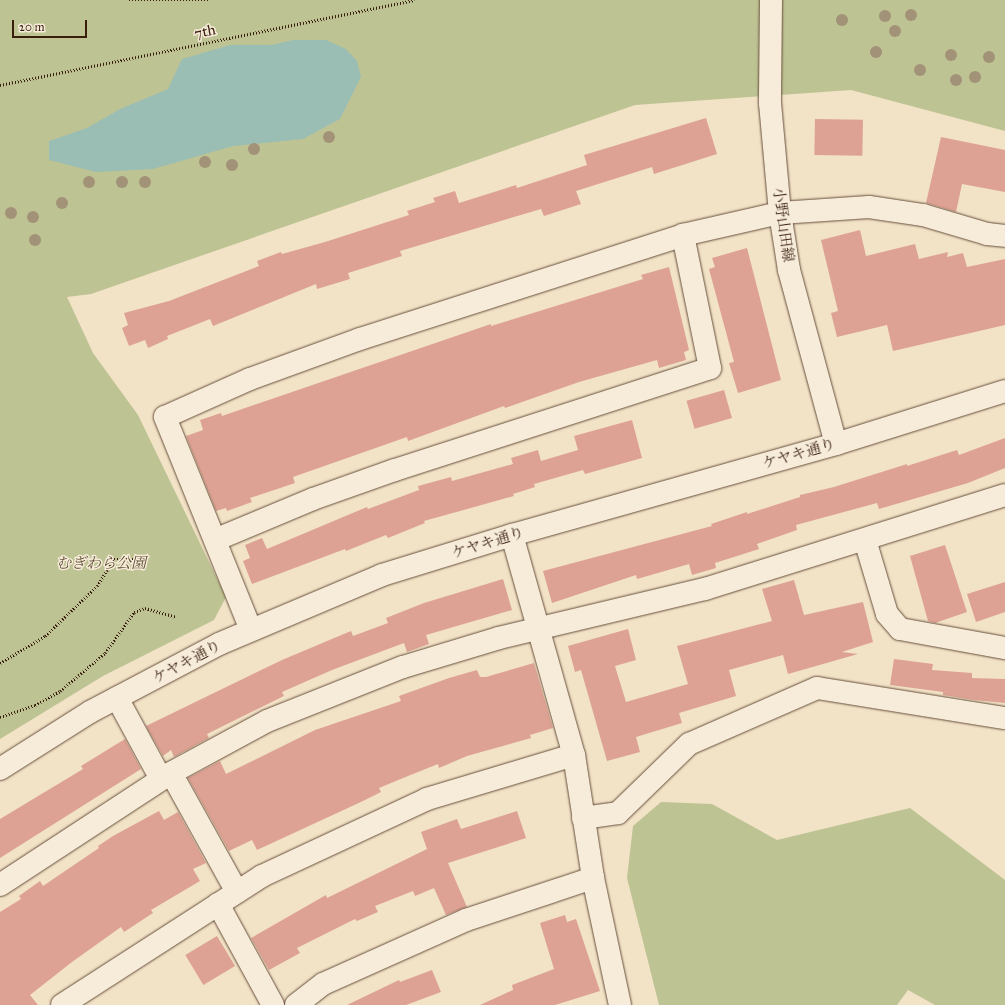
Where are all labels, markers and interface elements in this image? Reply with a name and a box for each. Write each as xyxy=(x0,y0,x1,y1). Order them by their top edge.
scale bar xyxy=(14,12,89,38)
text: 20 m xyxy=(19,20,45,34)
street label: 7th xyxy=(193,21,217,43)
street label: 小野山田線 xyxy=(769,187,797,263)
street label: ケヤキ通り xyxy=(760,435,838,473)
street label: ケヤキ通り xyxy=(450,523,526,563)
park label: むぎわら公園 xyxy=(56,555,146,573)
street label: ケヤキ通り xyxy=(150,636,224,688)

